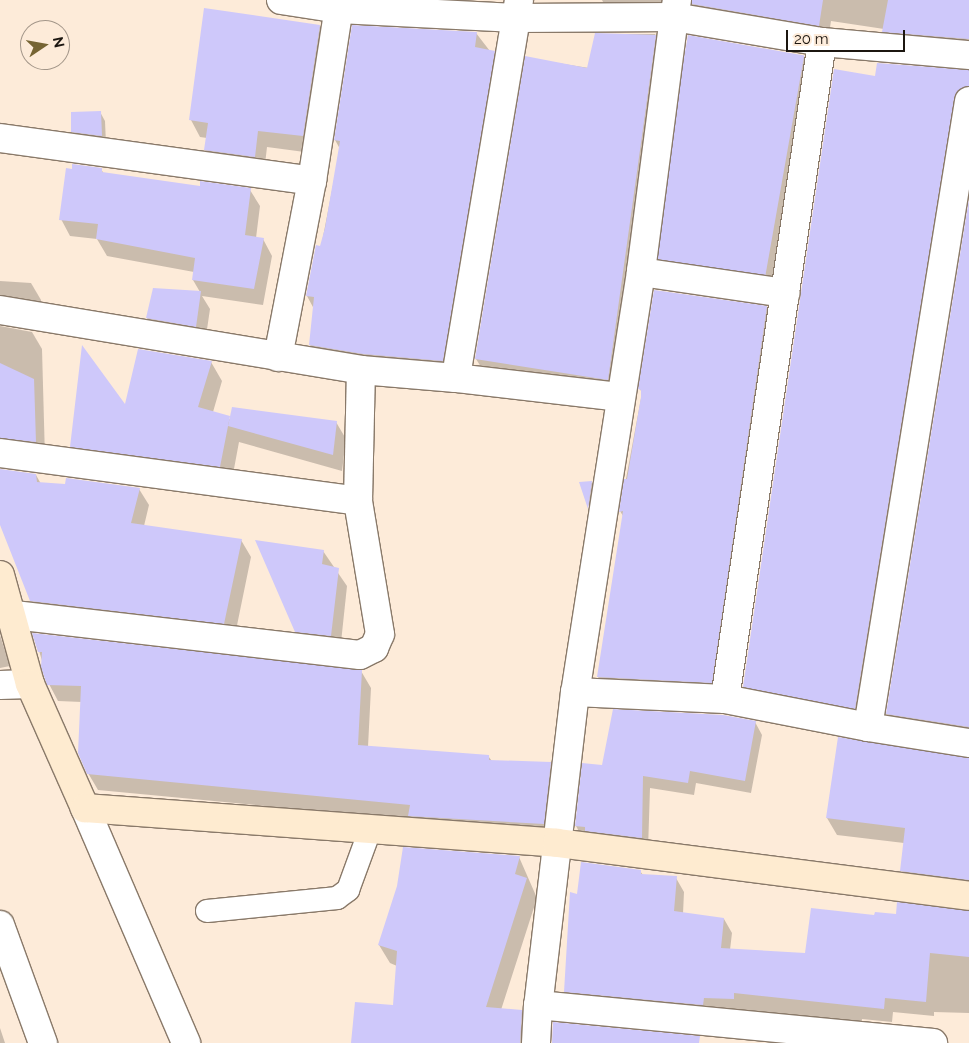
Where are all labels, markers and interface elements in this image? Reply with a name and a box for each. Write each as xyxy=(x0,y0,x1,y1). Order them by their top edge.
north arrow xyxy=(20,20,70,70)
scale bar xyxy=(789,20,908,52)
text: 20 m xyxy=(794,30,829,48)
text: N xyxy=(50,35,68,49)

